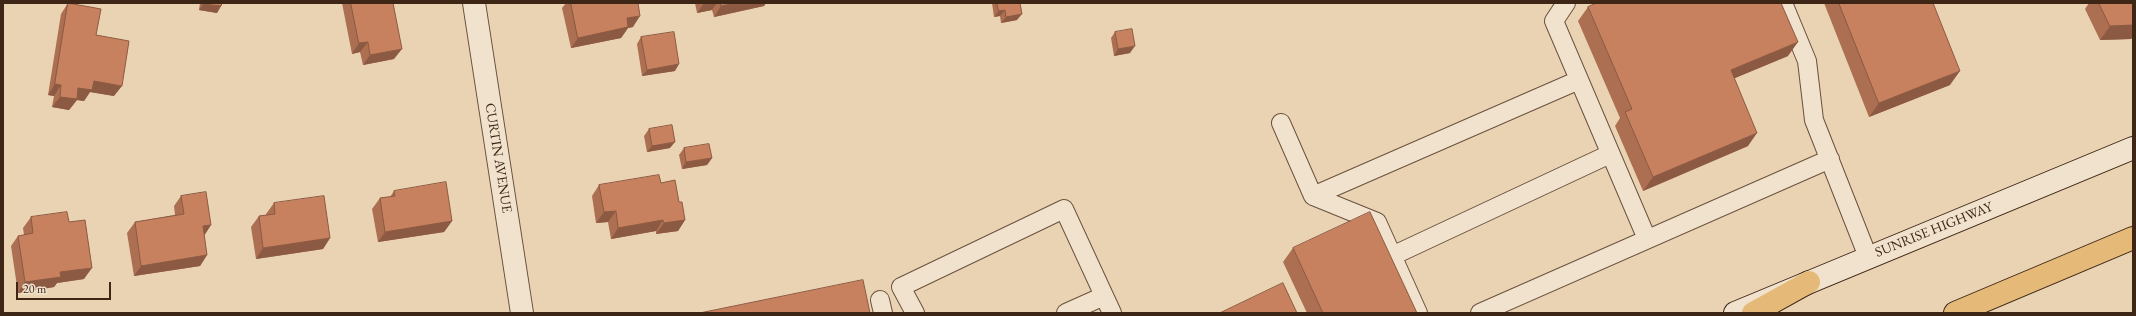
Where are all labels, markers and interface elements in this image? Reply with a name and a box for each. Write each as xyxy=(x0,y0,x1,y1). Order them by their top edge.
street label: CURTIN AVENUE xyxy=(481,102,515,214)
street label: SUNRISE HIGHWAY xyxy=(1873,199,1995,261)
scale bar xyxy=(18,274,113,300)
text: 20 m xyxy=(23,281,46,297)

